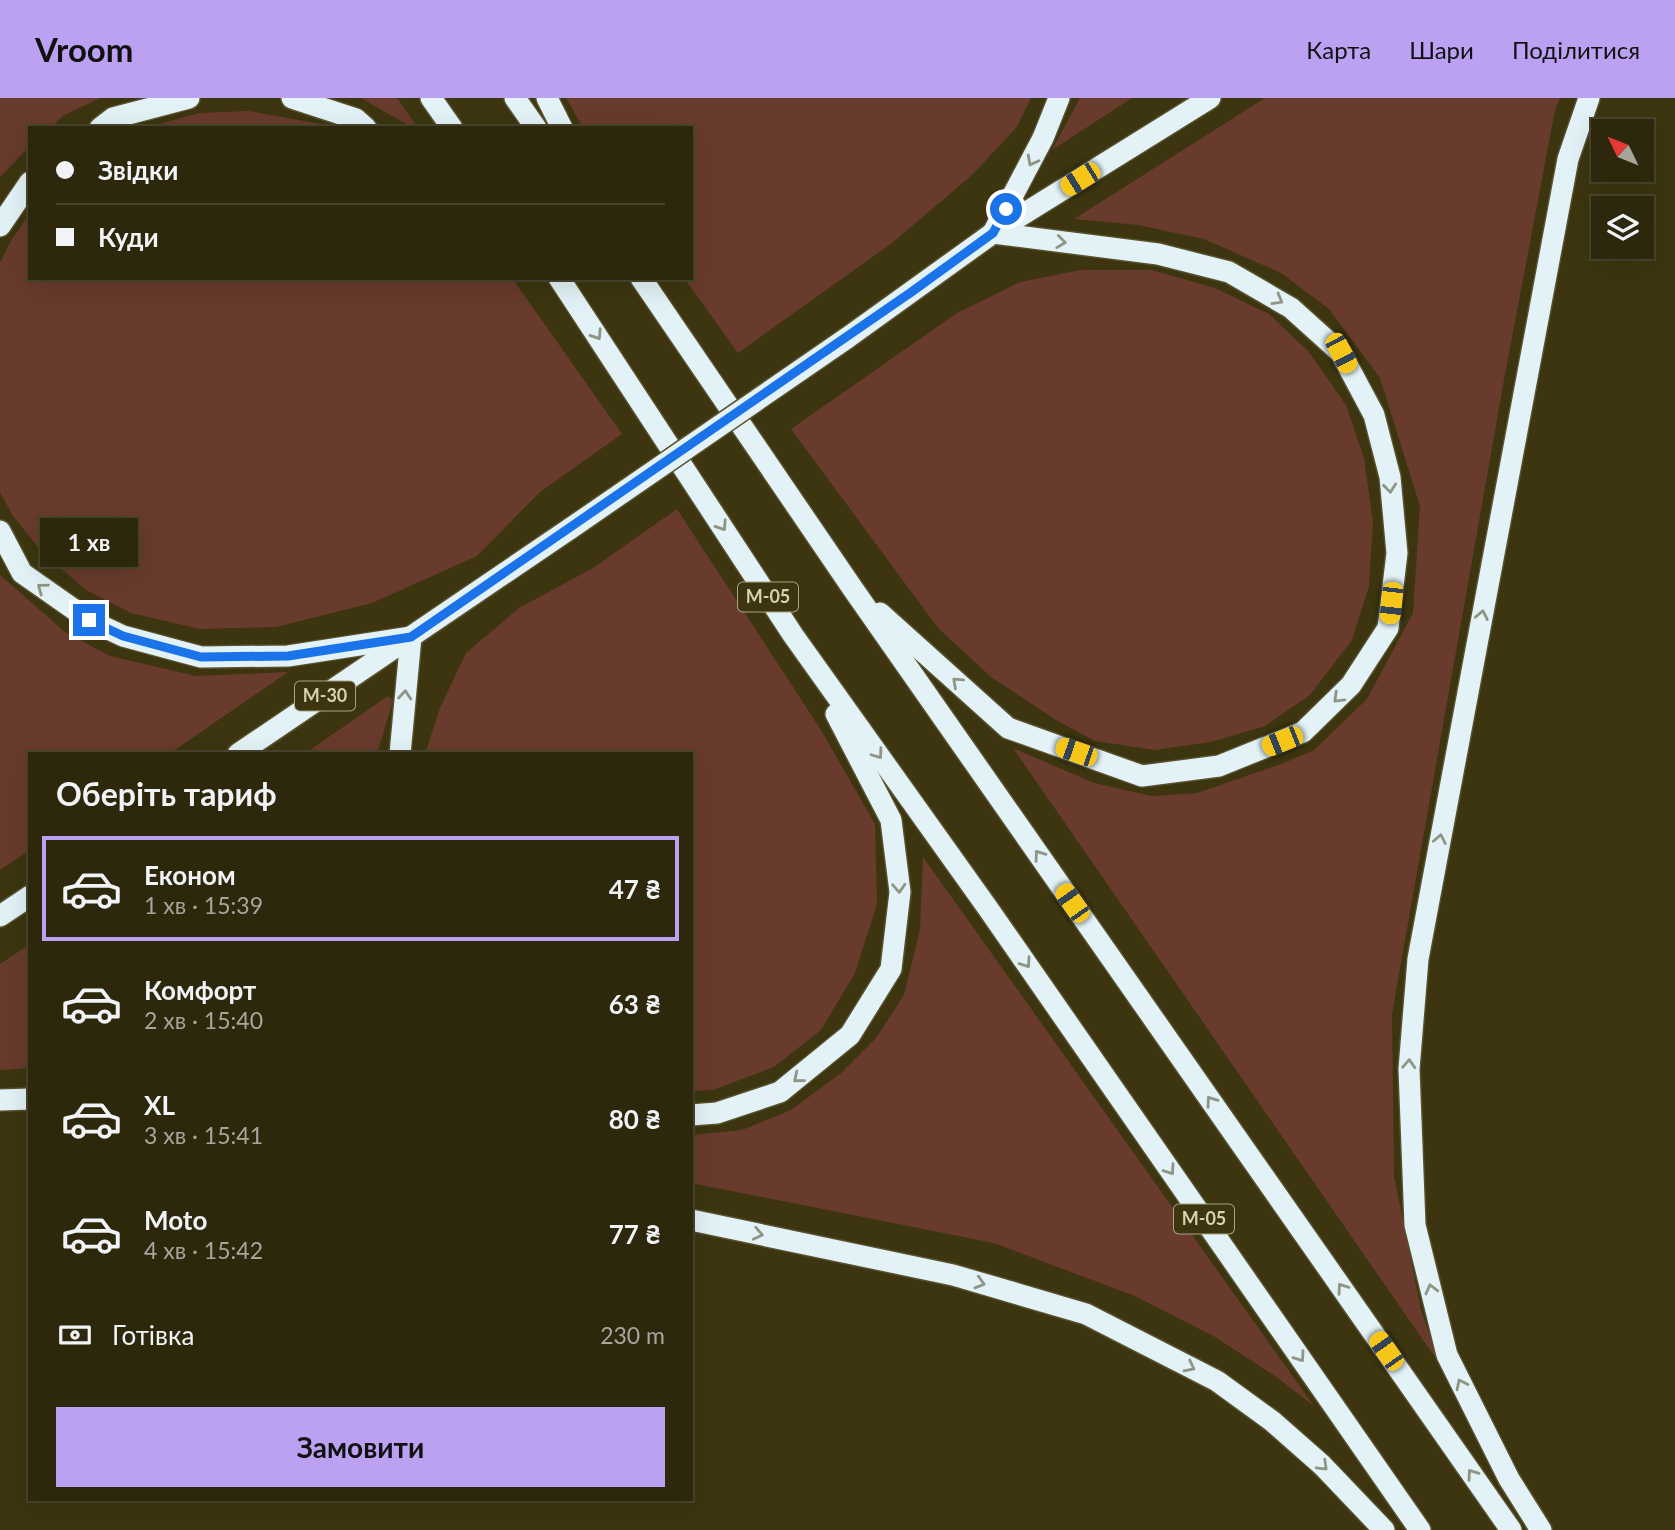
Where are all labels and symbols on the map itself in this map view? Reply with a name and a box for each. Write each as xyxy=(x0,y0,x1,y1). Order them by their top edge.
north arrow xyxy=(1591,119,1654,182)
one-way arrow xyxy=(1026,153,1040,166)
car xyxy=(1057,159,1104,199)
route start xyxy=(990,193,1022,225)
one-way arrow xyxy=(1055,234,1067,249)
one-way arrow xyxy=(1270,292,1283,305)
one-way arrow xyxy=(589,327,601,340)
car xyxy=(1322,330,1361,376)
one-way arrow xyxy=(1383,482,1398,494)
callout: 1 хв xyxy=(40,518,138,568)
one-way arrow xyxy=(713,518,726,531)
car xyxy=(1379,581,1404,625)
road number: М-05 xyxy=(738,583,798,612)
one-way arrow xyxy=(38,584,50,596)
route end xyxy=(73,604,105,636)
one-way arrow xyxy=(1474,609,1489,621)
one-way arrow xyxy=(952,678,965,691)
road number: М-30 xyxy=(295,682,355,710)
one-way arrow xyxy=(397,690,412,701)
one-way arrow xyxy=(1334,690,1347,703)
car xyxy=(1259,723,1306,759)
car xyxy=(1053,735,1100,769)
one-way arrow xyxy=(870,746,882,759)
one-way arrow xyxy=(1432,833,1447,845)
one-way arrow xyxy=(1035,850,1047,863)
car xyxy=(1052,880,1093,926)
one-way arrow xyxy=(891,883,906,894)
one-way arrow xyxy=(1018,955,1030,968)
one-way arrow xyxy=(1402,1058,1417,1069)
one-way arrow xyxy=(793,1070,806,1082)
one-way arrow xyxy=(1207,1096,1219,1109)
one-way arrow xyxy=(1162,1162,1174,1175)
road number: М-05 xyxy=(1174,1204,1234,1234)
one-way arrow xyxy=(752,1225,764,1240)
one-way arrow xyxy=(974,1275,986,1290)
one-way arrow xyxy=(1338,1283,1350,1296)
one-way arrow xyxy=(1425,1283,1439,1295)
car xyxy=(1366,1328,1407,1374)
one-way arrow xyxy=(1292,1349,1304,1362)
one-way arrow xyxy=(1183,1359,1195,1373)
one-way arrow xyxy=(1456,1379,1470,1391)
one-way arrow xyxy=(1315,1458,1328,1471)
one-way arrow xyxy=(1468,1469,1480,1482)

